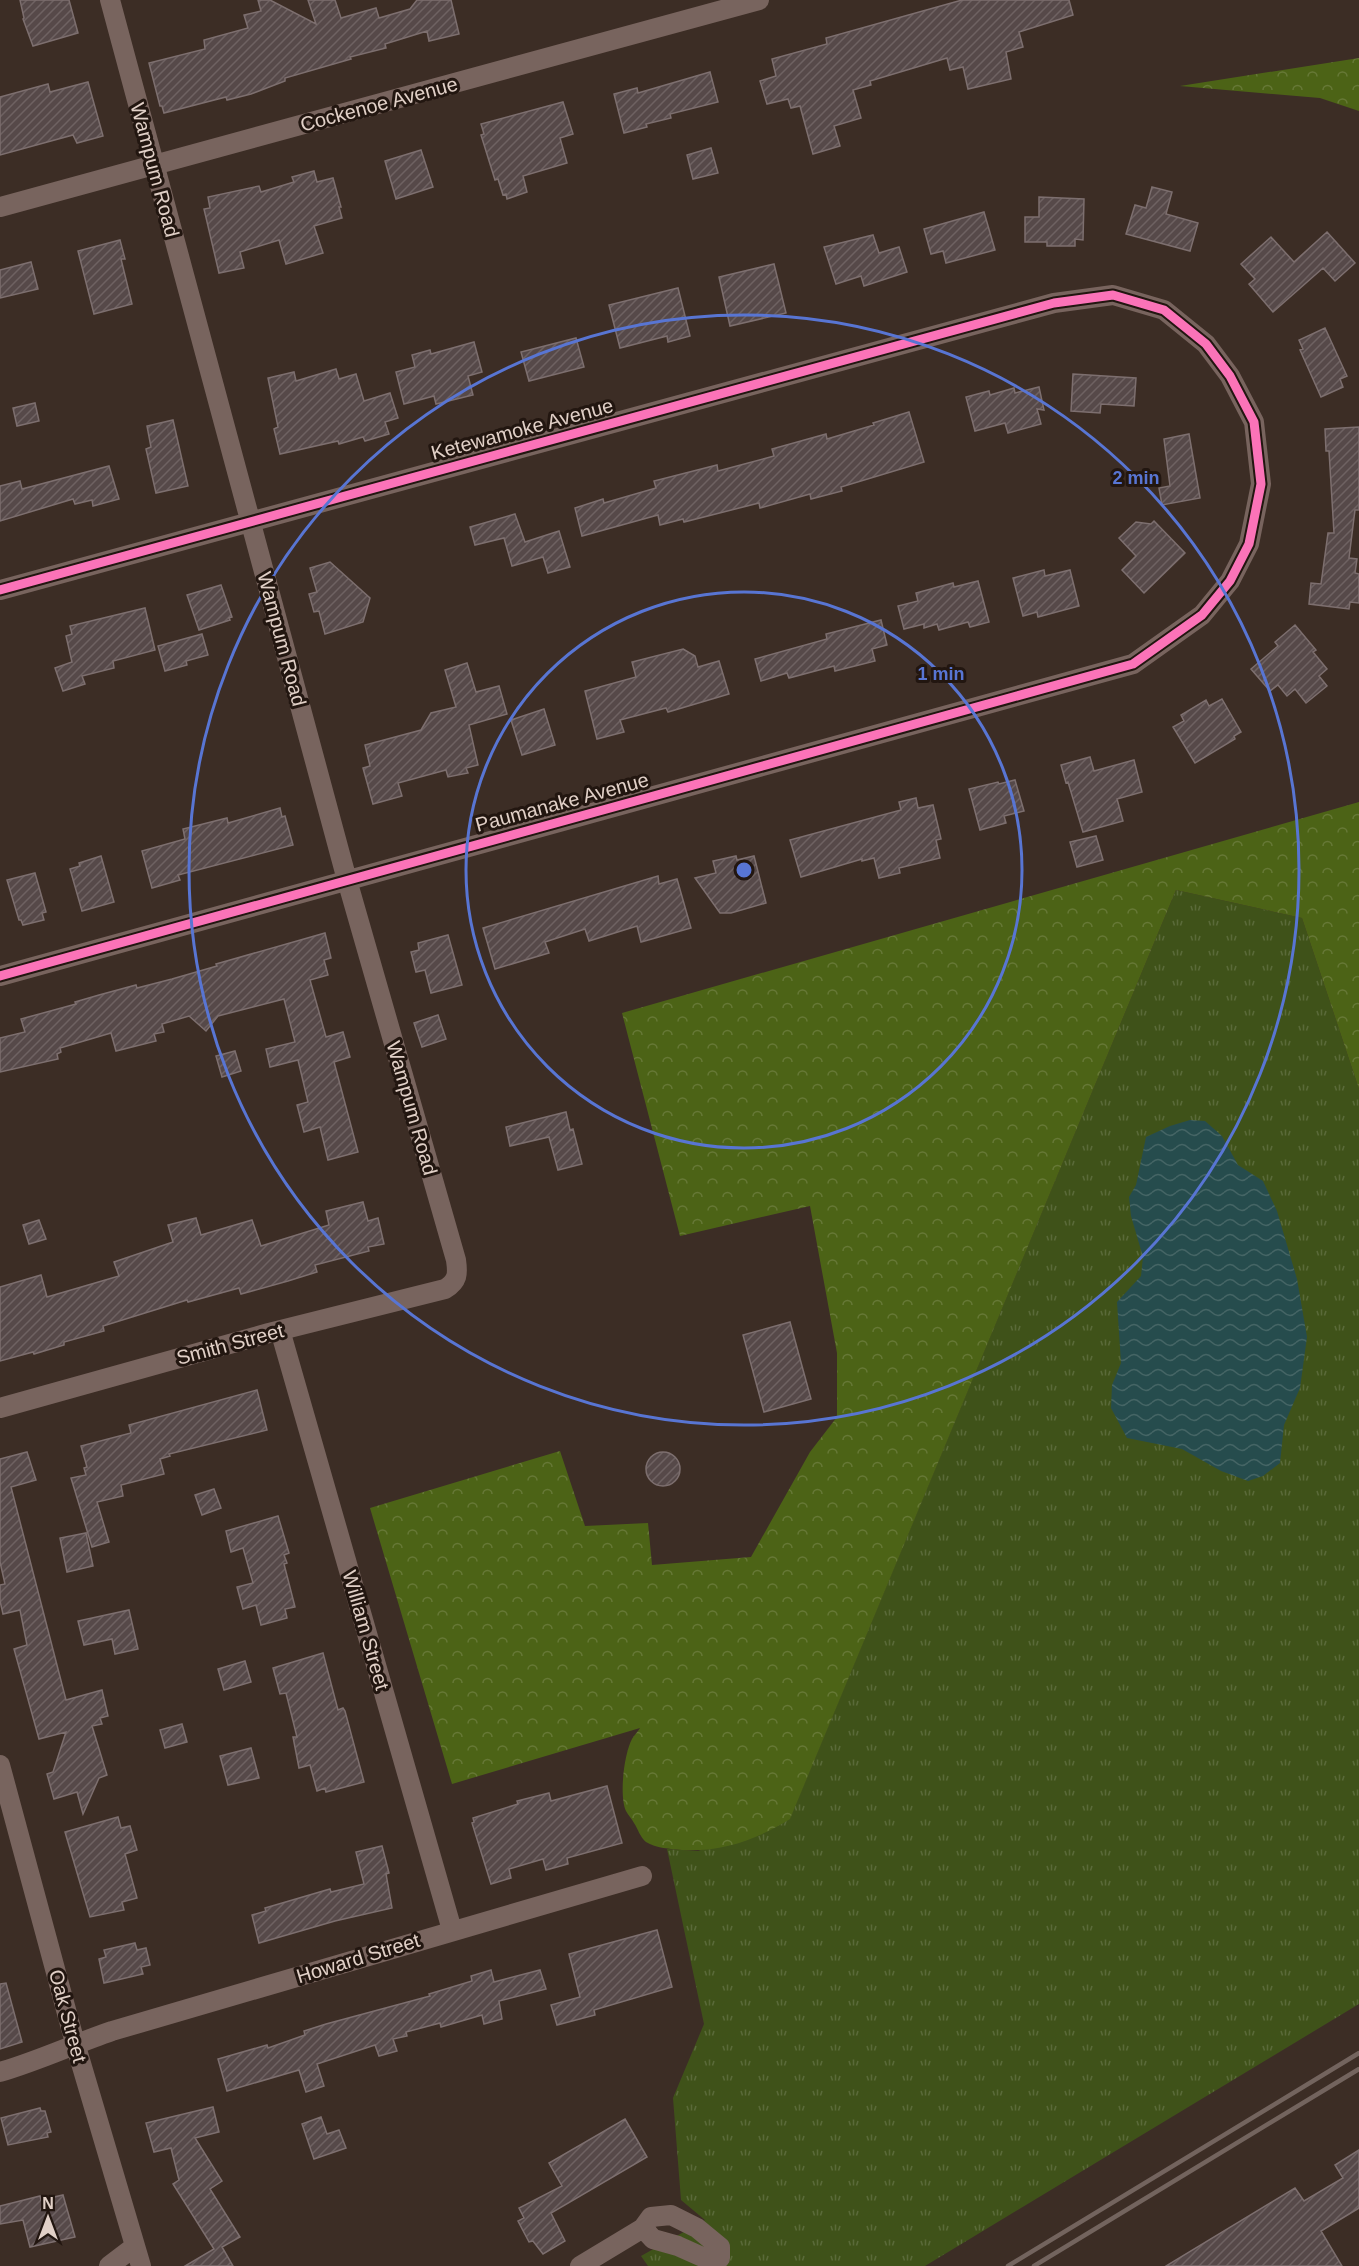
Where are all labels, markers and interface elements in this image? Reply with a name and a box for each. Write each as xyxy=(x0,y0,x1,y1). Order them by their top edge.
street label: Cockenoe Avenue xyxy=(298,72,460,136)
street label: Wampum Road xyxy=(126,100,184,240)
street label: Ketewamoke Avenue xyxy=(429,394,615,464)
text: 2 min xyxy=(1112,468,1160,488)
street label: Wampum Road xyxy=(253,569,311,709)
text: 1 min xyxy=(917,664,965,684)
street label: Paumanake Avenue xyxy=(473,768,651,836)
centre of rings xyxy=(734,860,754,880)
street label: Wampum Road xyxy=(382,1039,442,1177)
street label: Smith Street xyxy=(174,1319,286,1369)
street label: William Street xyxy=(338,1568,394,1693)
street label: Howard Street xyxy=(294,1929,423,1987)
street label: Oak Street xyxy=(45,1967,91,2065)
north arrow xyxy=(18,2188,78,2248)
text: N xyxy=(42,2195,54,2212)

